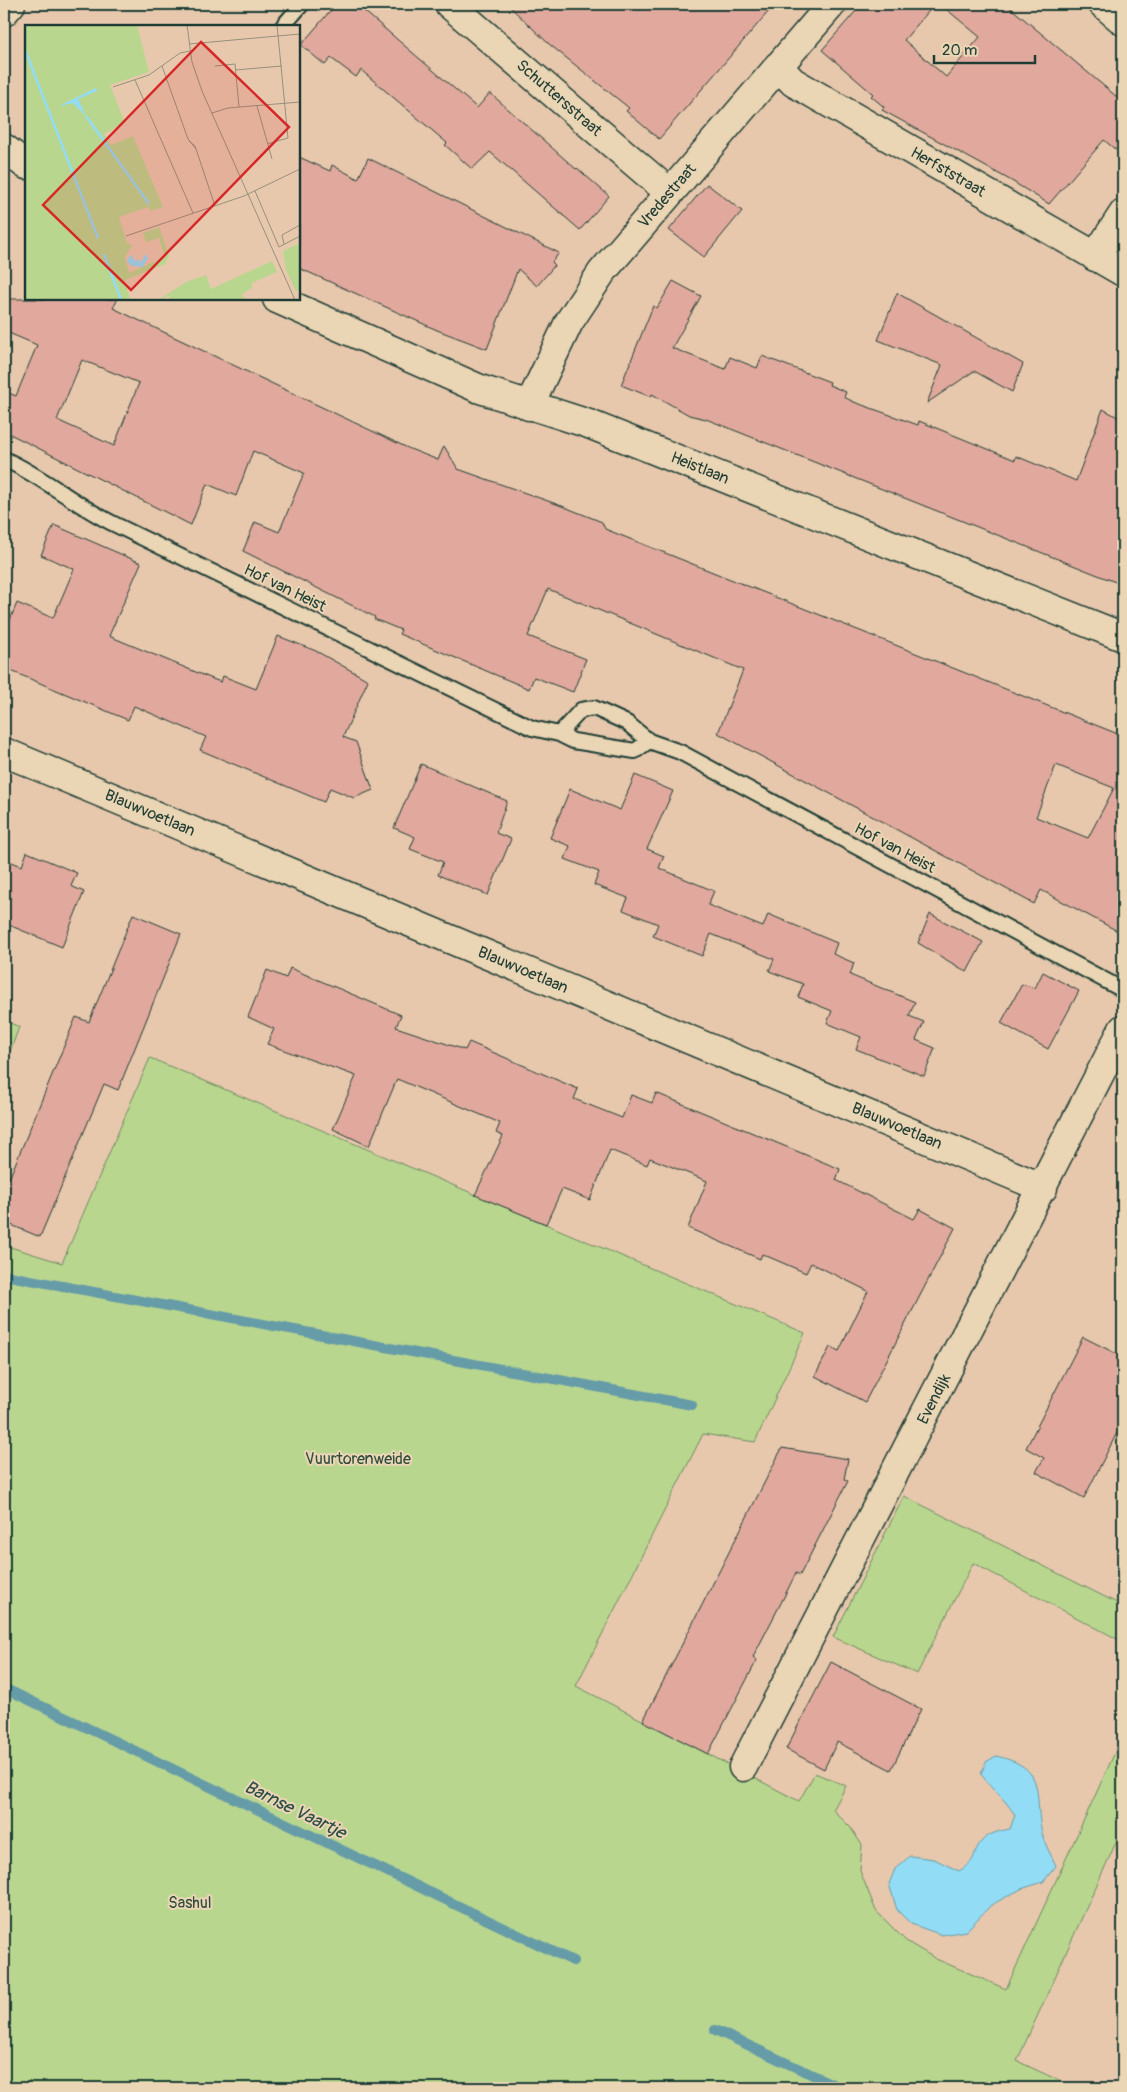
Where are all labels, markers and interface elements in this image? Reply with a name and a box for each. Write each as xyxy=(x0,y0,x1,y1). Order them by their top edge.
inset map xyxy=(25,25,300,300)
scale bar xyxy=(934,32,1036,64)
text: 20 m xyxy=(942,41,977,60)
street label: Schuttersstraat xyxy=(512,55,606,141)
street label: Herfststraat xyxy=(907,142,990,202)
street label: Vredestraat xyxy=(634,159,701,232)
street label: Heistlaan xyxy=(668,447,732,489)
street label: Hof van Heist xyxy=(241,559,330,617)
street label: Blauwvoetlaan xyxy=(102,785,198,841)
street label: Hof van Heist xyxy=(851,818,940,878)
street label: Blauwvoetlaan xyxy=(475,942,571,998)
street label: Blauwvoetlaan xyxy=(849,1098,945,1154)
street label: Evendijk xyxy=(913,1370,955,1428)
park label: Vuurtorenweide xyxy=(305,1449,411,1469)
water label: Barnse Vaartje xyxy=(241,1776,351,1845)
park label: Sashul xyxy=(168,1893,212,1913)

